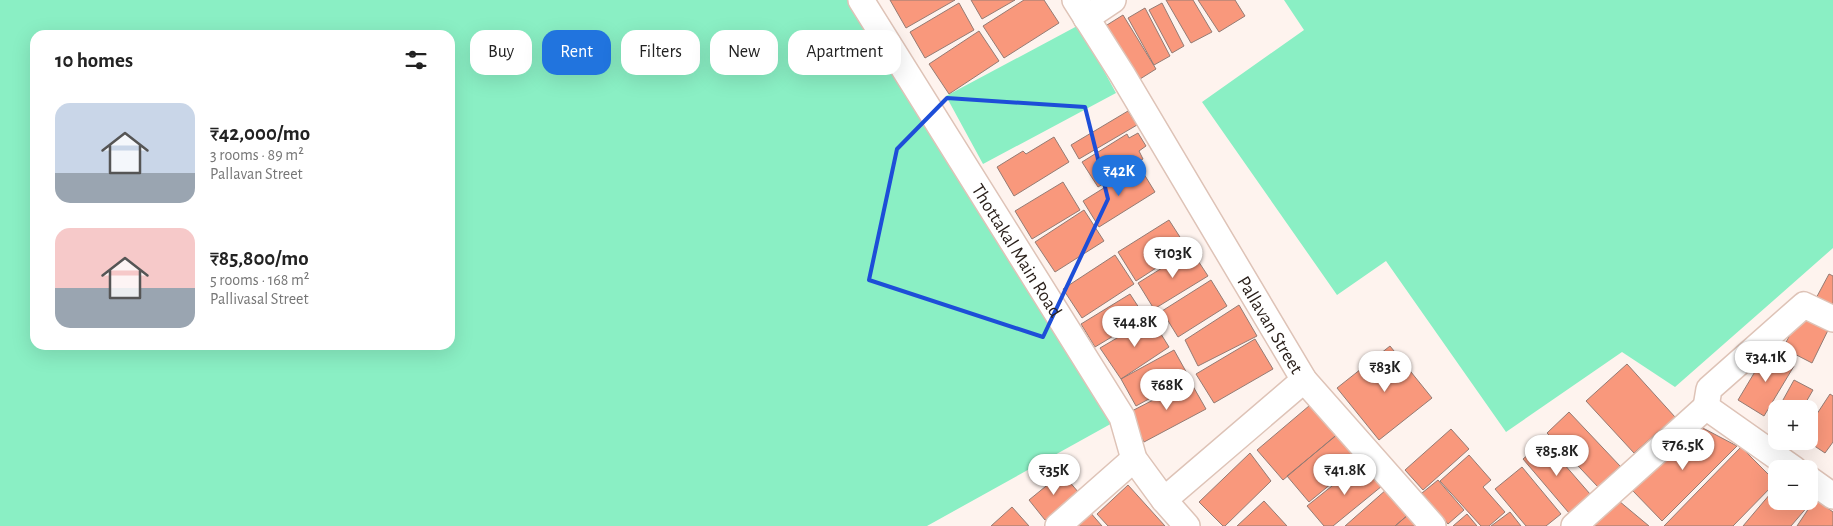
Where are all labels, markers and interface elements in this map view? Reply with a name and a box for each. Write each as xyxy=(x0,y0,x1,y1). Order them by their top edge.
chip: Buy xyxy=(470,30,532,75)
chip: Rent xyxy=(542,30,611,75)
chip: Filters xyxy=(621,30,700,75)
chip: New xyxy=(710,30,778,75)
chip: Apartment xyxy=(788,30,901,75)
icon: filters xyxy=(402,46,430,74)
text: 10 homes xyxy=(55,50,133,71)
icon: home xyxy=(95,123,155,183)
text: ₹42,000/mo xyxy=(210,123,310,144)
text: 3 rooms · 89 m² xyxy=(210,147,304,163)
pin: ₹42K xyxy=(1089,154,1149,197)
text: ₹42K xyxy=(1103,163,1135,179)
text: Pallavan Street xyxy=(210,166,303,182)
street label: Thottakal Main Road xyxy=(968,181,1065,321)
pin: ₹103K xyxy=(1138,236,1208,279)
text: ₹103K xyxy=(1154,245,1192,261)
icon: home xyxy=(95,248,155,308)
text: ₹85,800/mo xyxy=(210,248,309,269)
text: 5 rooms · 168 m² xyxy=(210,272,309,288)
street label: Pallavan Street xyxy=(1233,273,1306,377)
text: Pallivasal Street xyxy=(210,291,309,307)
pin: ₹44.8K xyxy=(1094,306,1176,348)
text: ₹44.8K xyxy=(1113,314,1157,330)
pin: ₹34.1K xyxy=(1725,340,1807,383)
text: ₹34.1K xyxy=(1746,349,1786,365)
pin: ₹83K xyxy=(1355,350,1415,393)
text: ₹83K xyxy=(1370,359,1400,375)
pin: ₹68K xyxy=(1137,368,1197,411)
text: ₹68K xyxy=(1151,377,1183,393)
map controls xyxy=(1768,400,1818,510)
button: + xyxy=(1768,400,1818,450)
pin: ₹76.5K xyxy=(1642,428,1724,471)
pin: ₹85.8K xyxy=(1516,434,1598,477)
text: ₹76.5K xyxy=(1662,437,1704,453)
text: ₹85.8K xyxy=(1536,443,1578,459)
pin: ₹35K xyxy=(1024,454,1084,496)
pin: ₹41.8K xyxy=(1304,454,1386,496)
button: − xyxy=(1768,460,1818,510)
text: ₹35K xyxy=(1039,462,1069,478)
text: ₹41.8K xyxy=(1324,462,1366,478)

